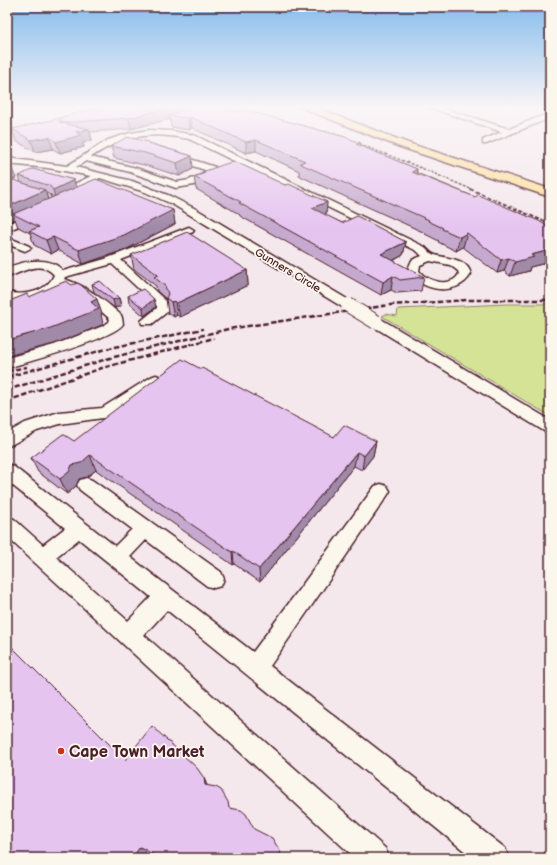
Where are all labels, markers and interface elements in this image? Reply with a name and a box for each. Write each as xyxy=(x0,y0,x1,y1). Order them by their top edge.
street label: Gunners Circle xyxy=(252,246,323,295)
place label: Cape Town Market xyxy=(69,743,205,762)
marker: Cape Town Market xyxy=(56,746,66,756)

